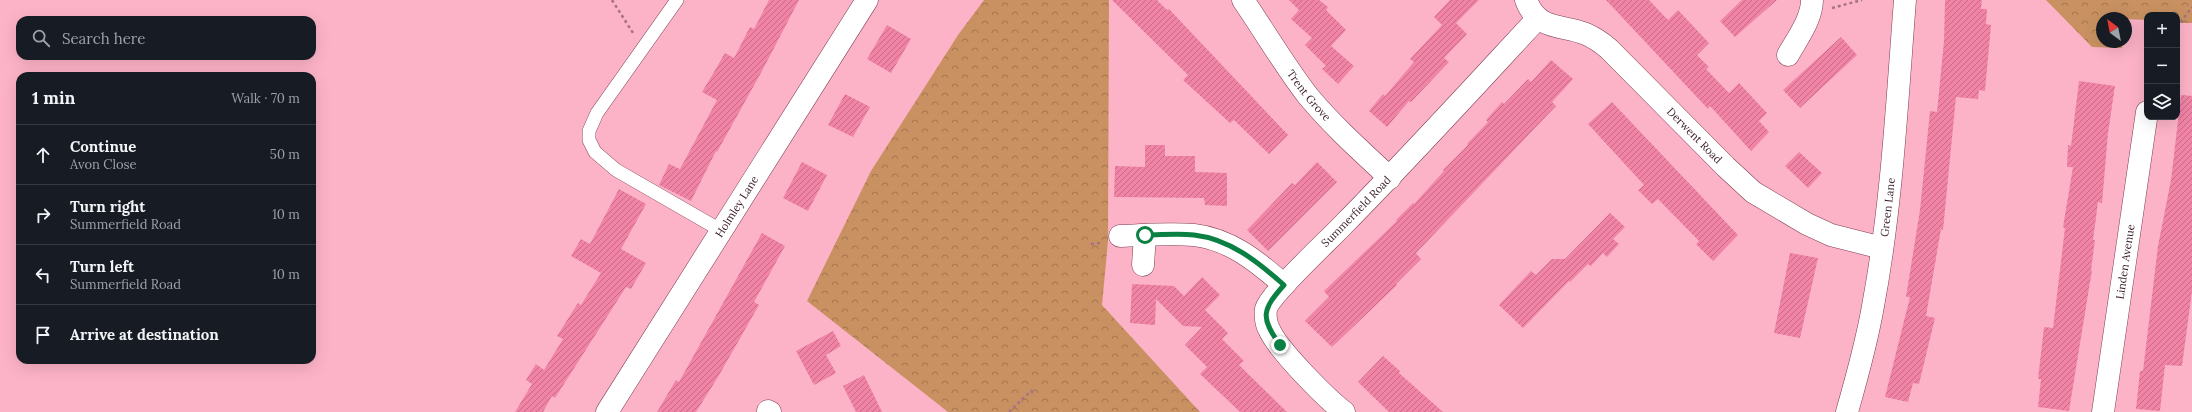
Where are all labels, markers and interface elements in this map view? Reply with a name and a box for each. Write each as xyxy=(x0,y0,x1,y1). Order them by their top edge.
north arrow xyxy=(2096,12,2132,48)
map controls xyxy=(2144,12,2180,120)
button: + xyxy=(2144,12,2180,48)
search box xyxy=(16,16,316,60)
icon: search xyxy=(30,27,52,49)
text: Search here xyxy=(62,29,145,48)
button: − xyxy=(2144,48,2180,84)
street label: Trent Grove xyxy=(1284,67,1334,124)
button: layers xyxy=(2144,84,2180,120)
text: 1 min xyxy=(32,87,75,109)
text: Walk · 70 m xyxy=(231,90,300,107)
street label: Derwent Road xyxy=(1664,105,1726,167)
text: Continue xyxy=(70,137,136,156)
icon: ahead xyxy=(32,144,54,166)
text: 50 m xyxy=(270,146,300,163)
text: Avon Close xyxy=(70,156,137,173)
street label: Holmley Lane xyxy=(712,173,761,240)
street label: Summerfield Road xyxy=(1318,173,1394,250)
street label: Green Lane xyxy=(1877,177,1898,238)
text: Turn right xyxy=(70,197,146,216)
icon: right xyxy=(32,204,54,226)
text: 10 m xyxy=(272,206,300,223)
text: Summerfield Road xyxy=(70,216,181,233)
street label: Linden Avenue xyxy=(2113,223,2137,300)
route start xyxy=(1136,226,1154,244)
text: Turn left xyxy=(70,257,134,276)
icon: left xyxy=(32,264,54,286)
text: 10 m xyxy=(272,266,300,283)
text: Summerfield Road xyxy=(70,276,181,293)
icon: arrive xyxy=(32,324,54,346)
text: Arrive at destination xyxy=(70,325,219,344)
route end xyxy=(1271,336,1289,354)

